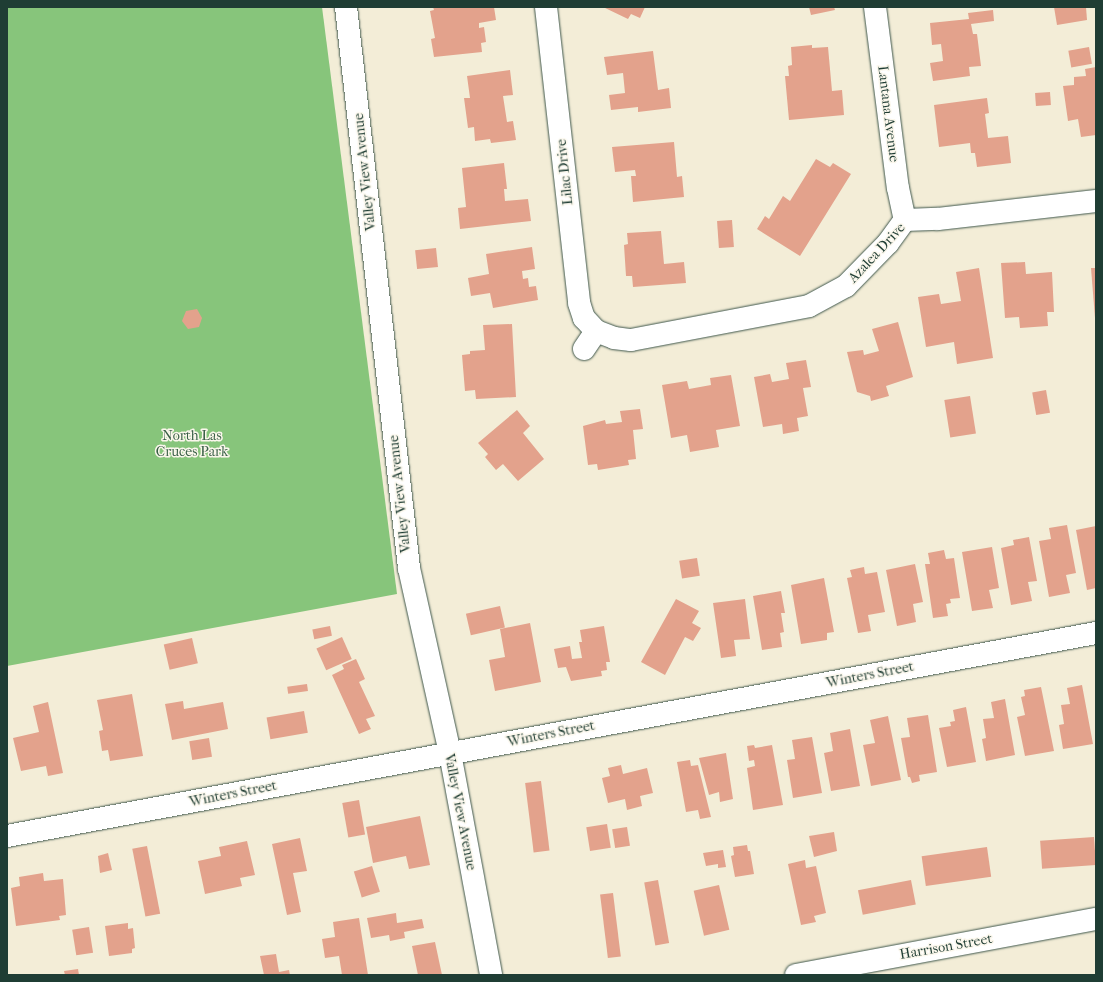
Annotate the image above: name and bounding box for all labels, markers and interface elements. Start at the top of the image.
street label: Lantana Avenue [874,65,902,163]
street label: Valley View Avenue [350,112,380,232]
street label: Lilac Drive [553,138,577,206]
street label: Azalea Drive [845,219,909,287]
park label: North Las Cruces Park [156,428,228,460]
street label: Valley View Avenue [385,434,415,554]
street label: Winters Street [825,658,915,692]
street label: Winters Street [506,717,596,751]
street label: Valley View Avenue [440,752,480,872]
street label: Winters Street [188,777,278,811]
street label: Harrison Street [898,931,994,963]

